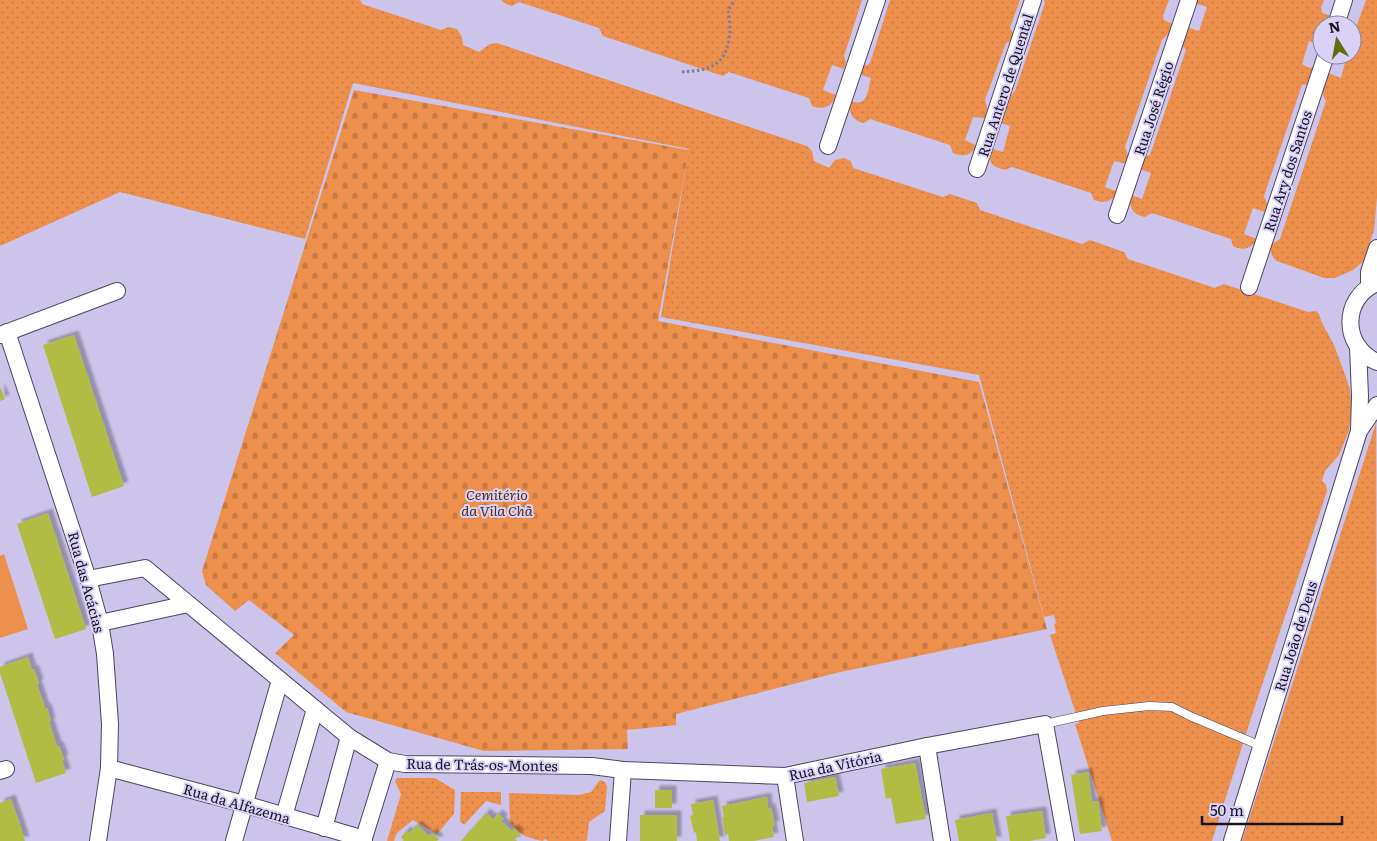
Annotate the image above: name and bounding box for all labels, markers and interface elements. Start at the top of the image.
street label: Rua Antero de Quental [972,11,1038,159]
north arrow [1312,15,1362,65]
text: N [1327,15,1342,37]
street label: Rua José Régio [1128,58,1178,158]
street label: Rua Ary dos Santos [1258,108,1316,234]
park label: Cemitério da Vila Chã [461,484,533,520]
street label: Rua das Acácias [64,529,110,635]
street label: Rua João de Deus [1269,578,1321,694]
street label: Rua da Vitória [787,745,884,785]
street label: Rua de Trás-os-Montes [406,753,558,775]
street label: Rua da Alfazema [181,778,293,828]
scale bar [1202,794,1342,826]
text: 50 m [1210,798,1244,821]

